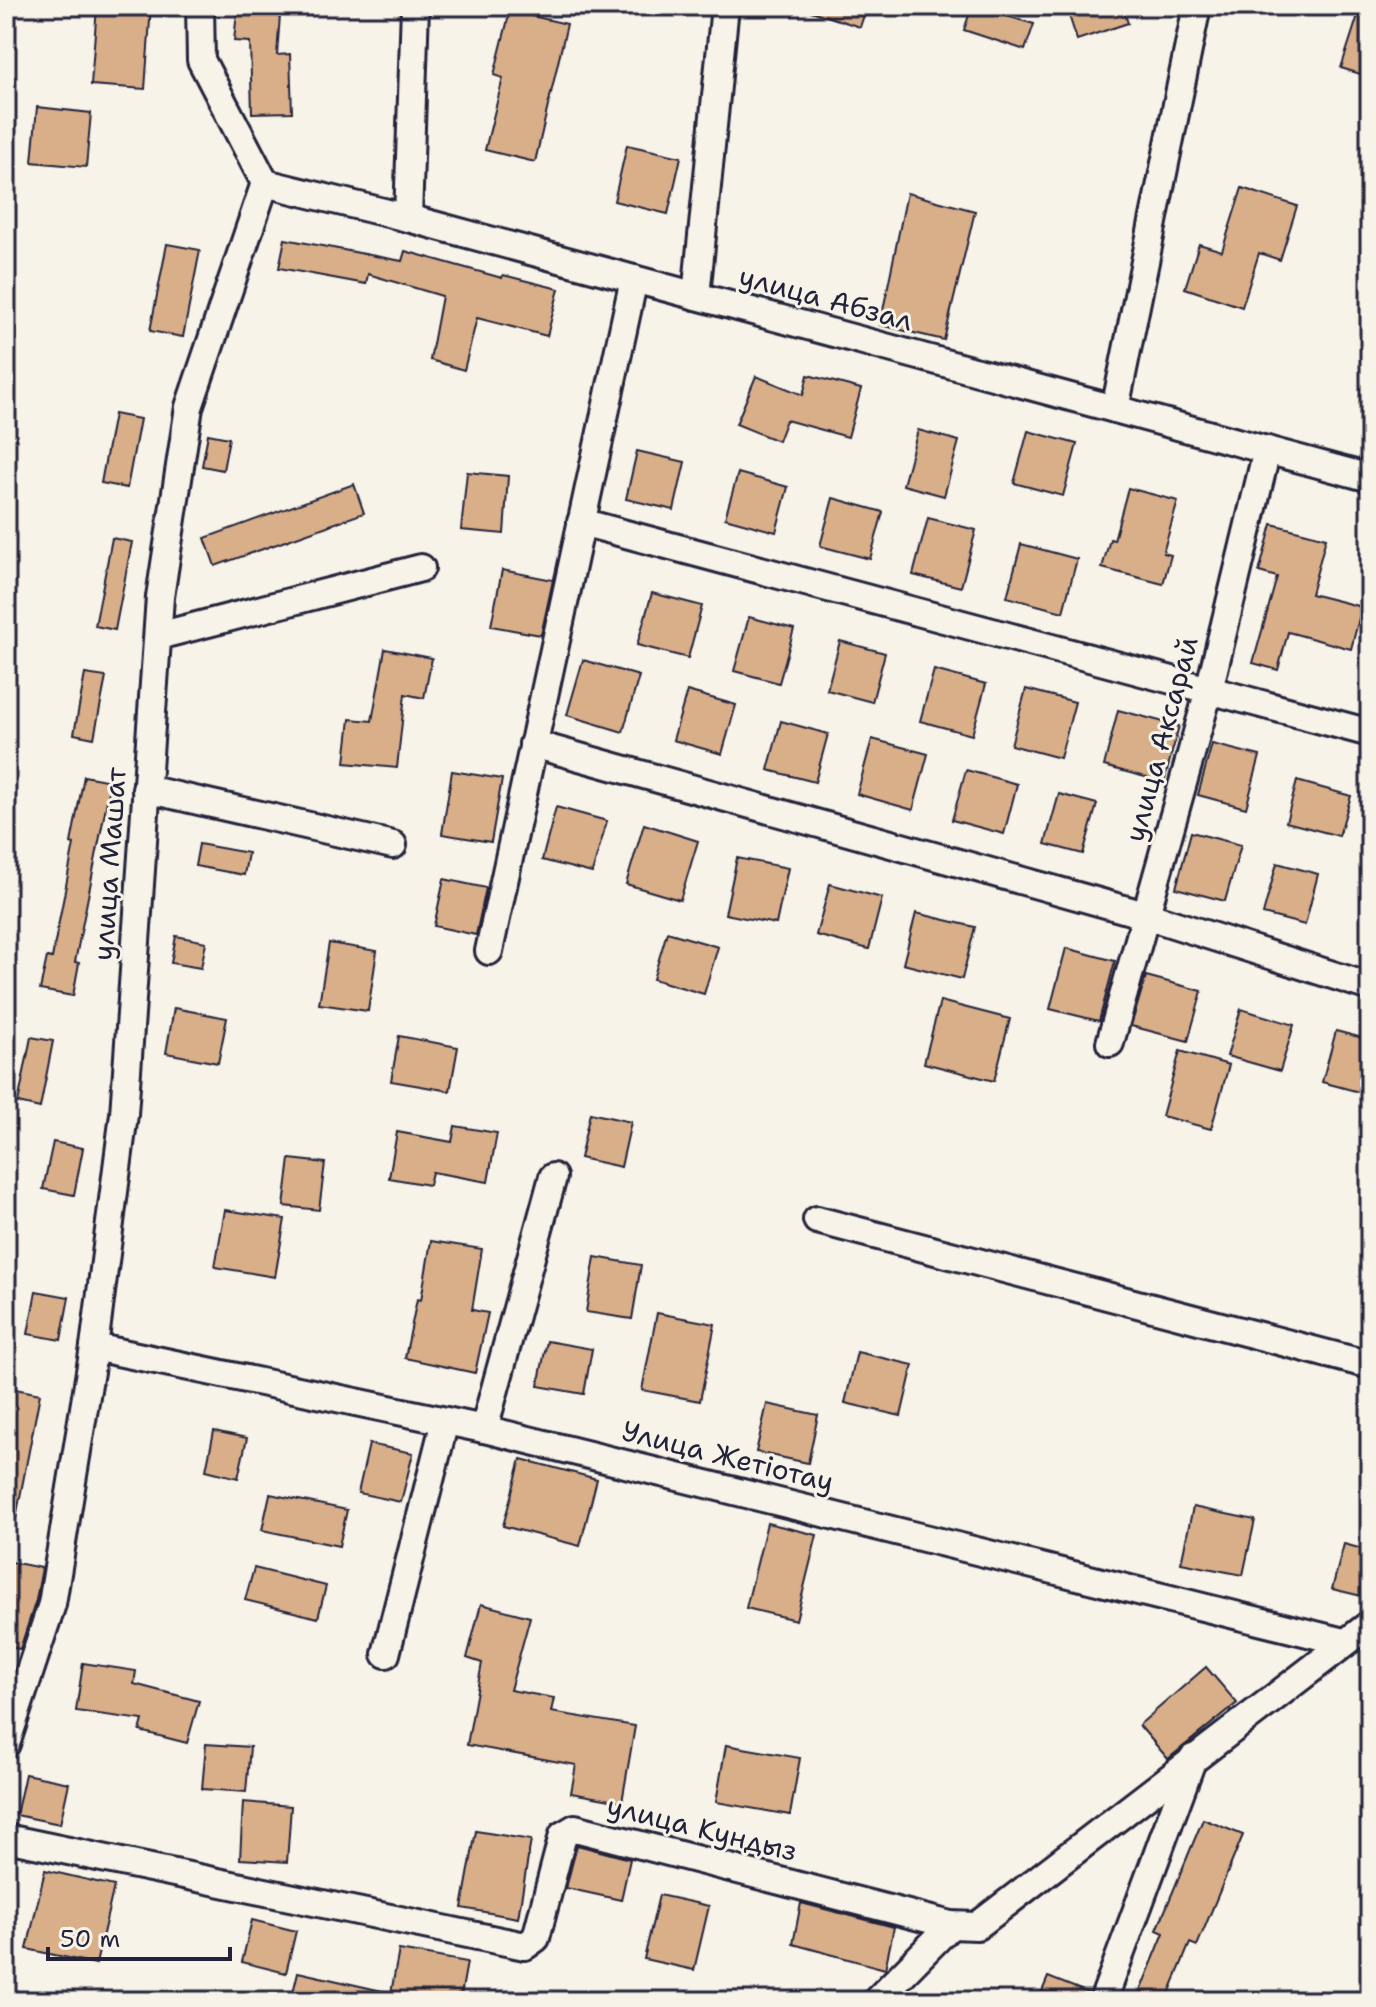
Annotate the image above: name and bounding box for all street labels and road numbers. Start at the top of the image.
street label: улица Абзал [735,257,917,340]
street label: улица Аксарай [1115,632,1207,846]
street label: улица Машат [83,765,135,962]
street label: Улица Жетіотау [618,1411,838,1501]
street label: улица Кундыз [603,1786,801,1870]

